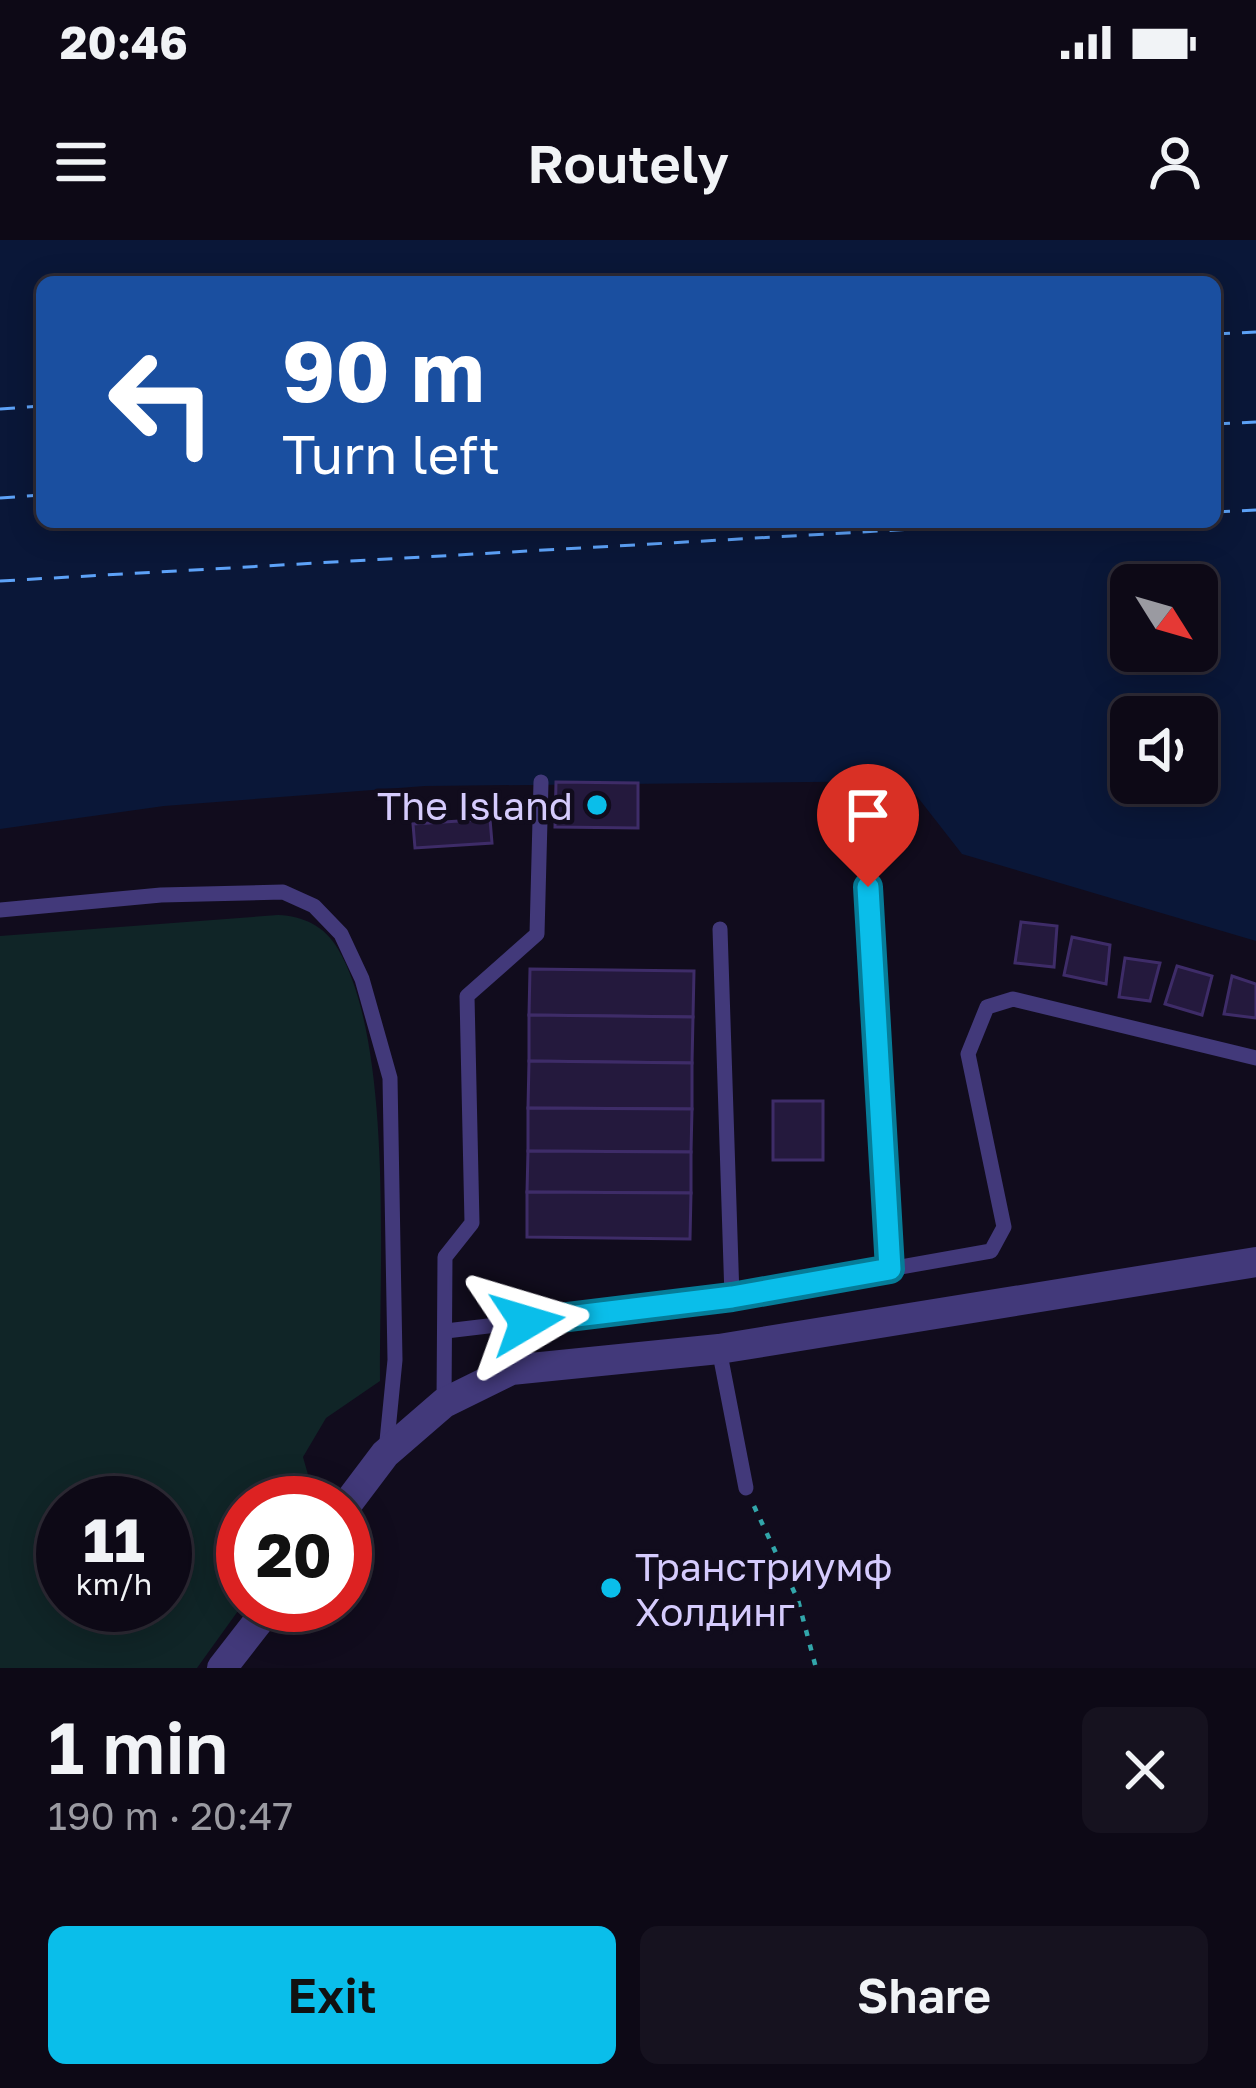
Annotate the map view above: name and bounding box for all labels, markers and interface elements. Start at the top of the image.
text: 20:46 [60,15,188,69]
icon: menu [48,129,114,195]
icon: person [1142,129,1208,195]
text: Routely [527,130,729,195]
text: 90 m [282,320,484,420]
icon: left [84,324,240,480]
text: Turn left [282,421,500,486]
north arrow [1110,564,1218,672]
map controls [1110,564,1218,804]
button: sound [1110,696,1218,804]
pin [817,764,919,887]
place label: The Island [377,782,573,829]
icon: arrive [835,782,901,848]
marker: The Island [584,792,610,818]
position arrow [464,1259,590,1385]
speed limit sign: 20 [216,1476,372,1632]
text: 11 [83,1503,145,1575]
place label: Транстриумф Холдинг [635,1543,892,1635]
text: km/h [76,1566,152,1602]
marker: Транстриумф Холдинг [598,1575,624,1601]
text: 1 min [48,1703,228,1790]
button: close [1082,1707,1208,1833]
text: 190 m · 20:47 [48,1792,293,1839]
button: Exit [48,1926,616,2064]
button: Share [640,1926,1208,2064]

